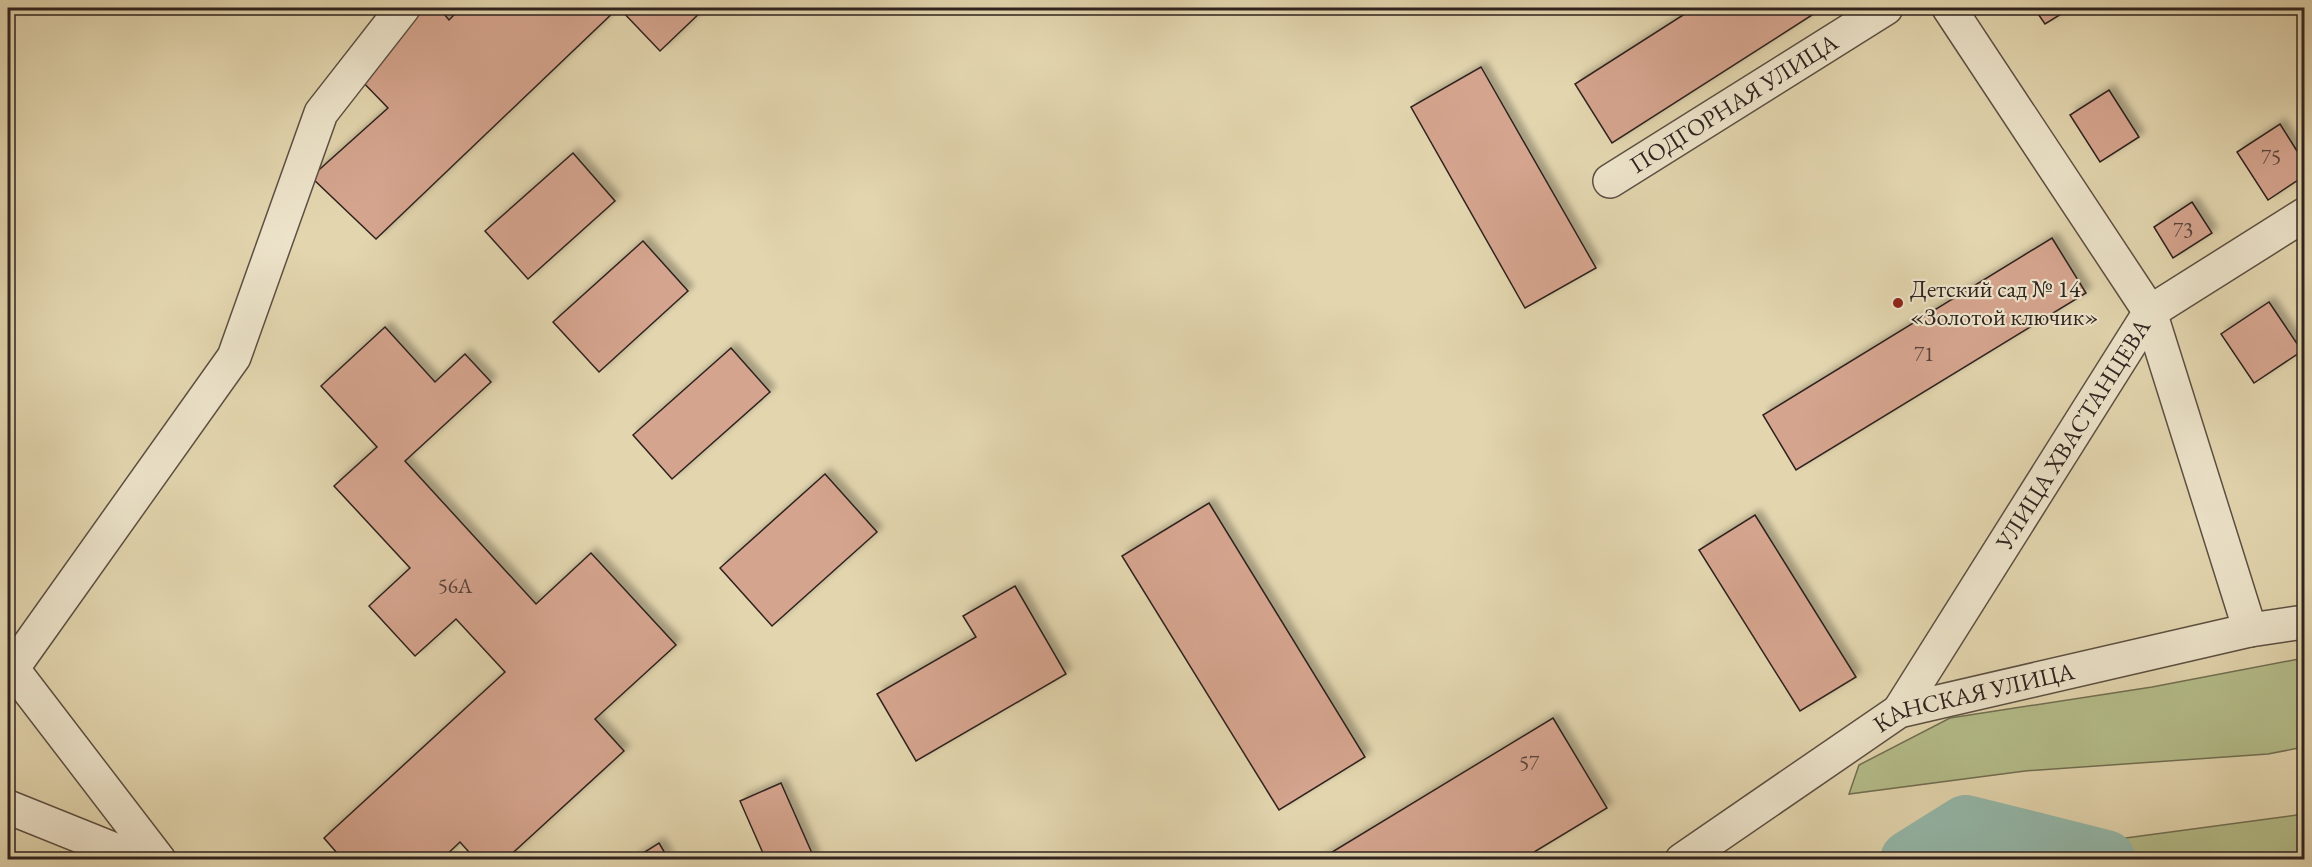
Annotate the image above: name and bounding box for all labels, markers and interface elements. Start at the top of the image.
street label: ПОДГОРНАЯ УЛИЦА [1623,26,1844,180]
house number: 75 [2261,143,2281,170]
house number: 73 [2173,216,2193,243]
place label: Детский сад № 14 «Золотой ключик» [1910,273,2098,332]
marker: Детский сад № 14 «Золотой ключик» [1891,296,1905,310]
street label: УЛИЦА ХВАСТАНЦЕВА [1988,312,2157,556]
house number: 71 [1914,340,1934,367]
house number: 56А [438,572,473,599]
street label: КАНСКАЯ УЛИЦА [1867,655,2078,739]
house number: 57 [1519,749,1540,776]

